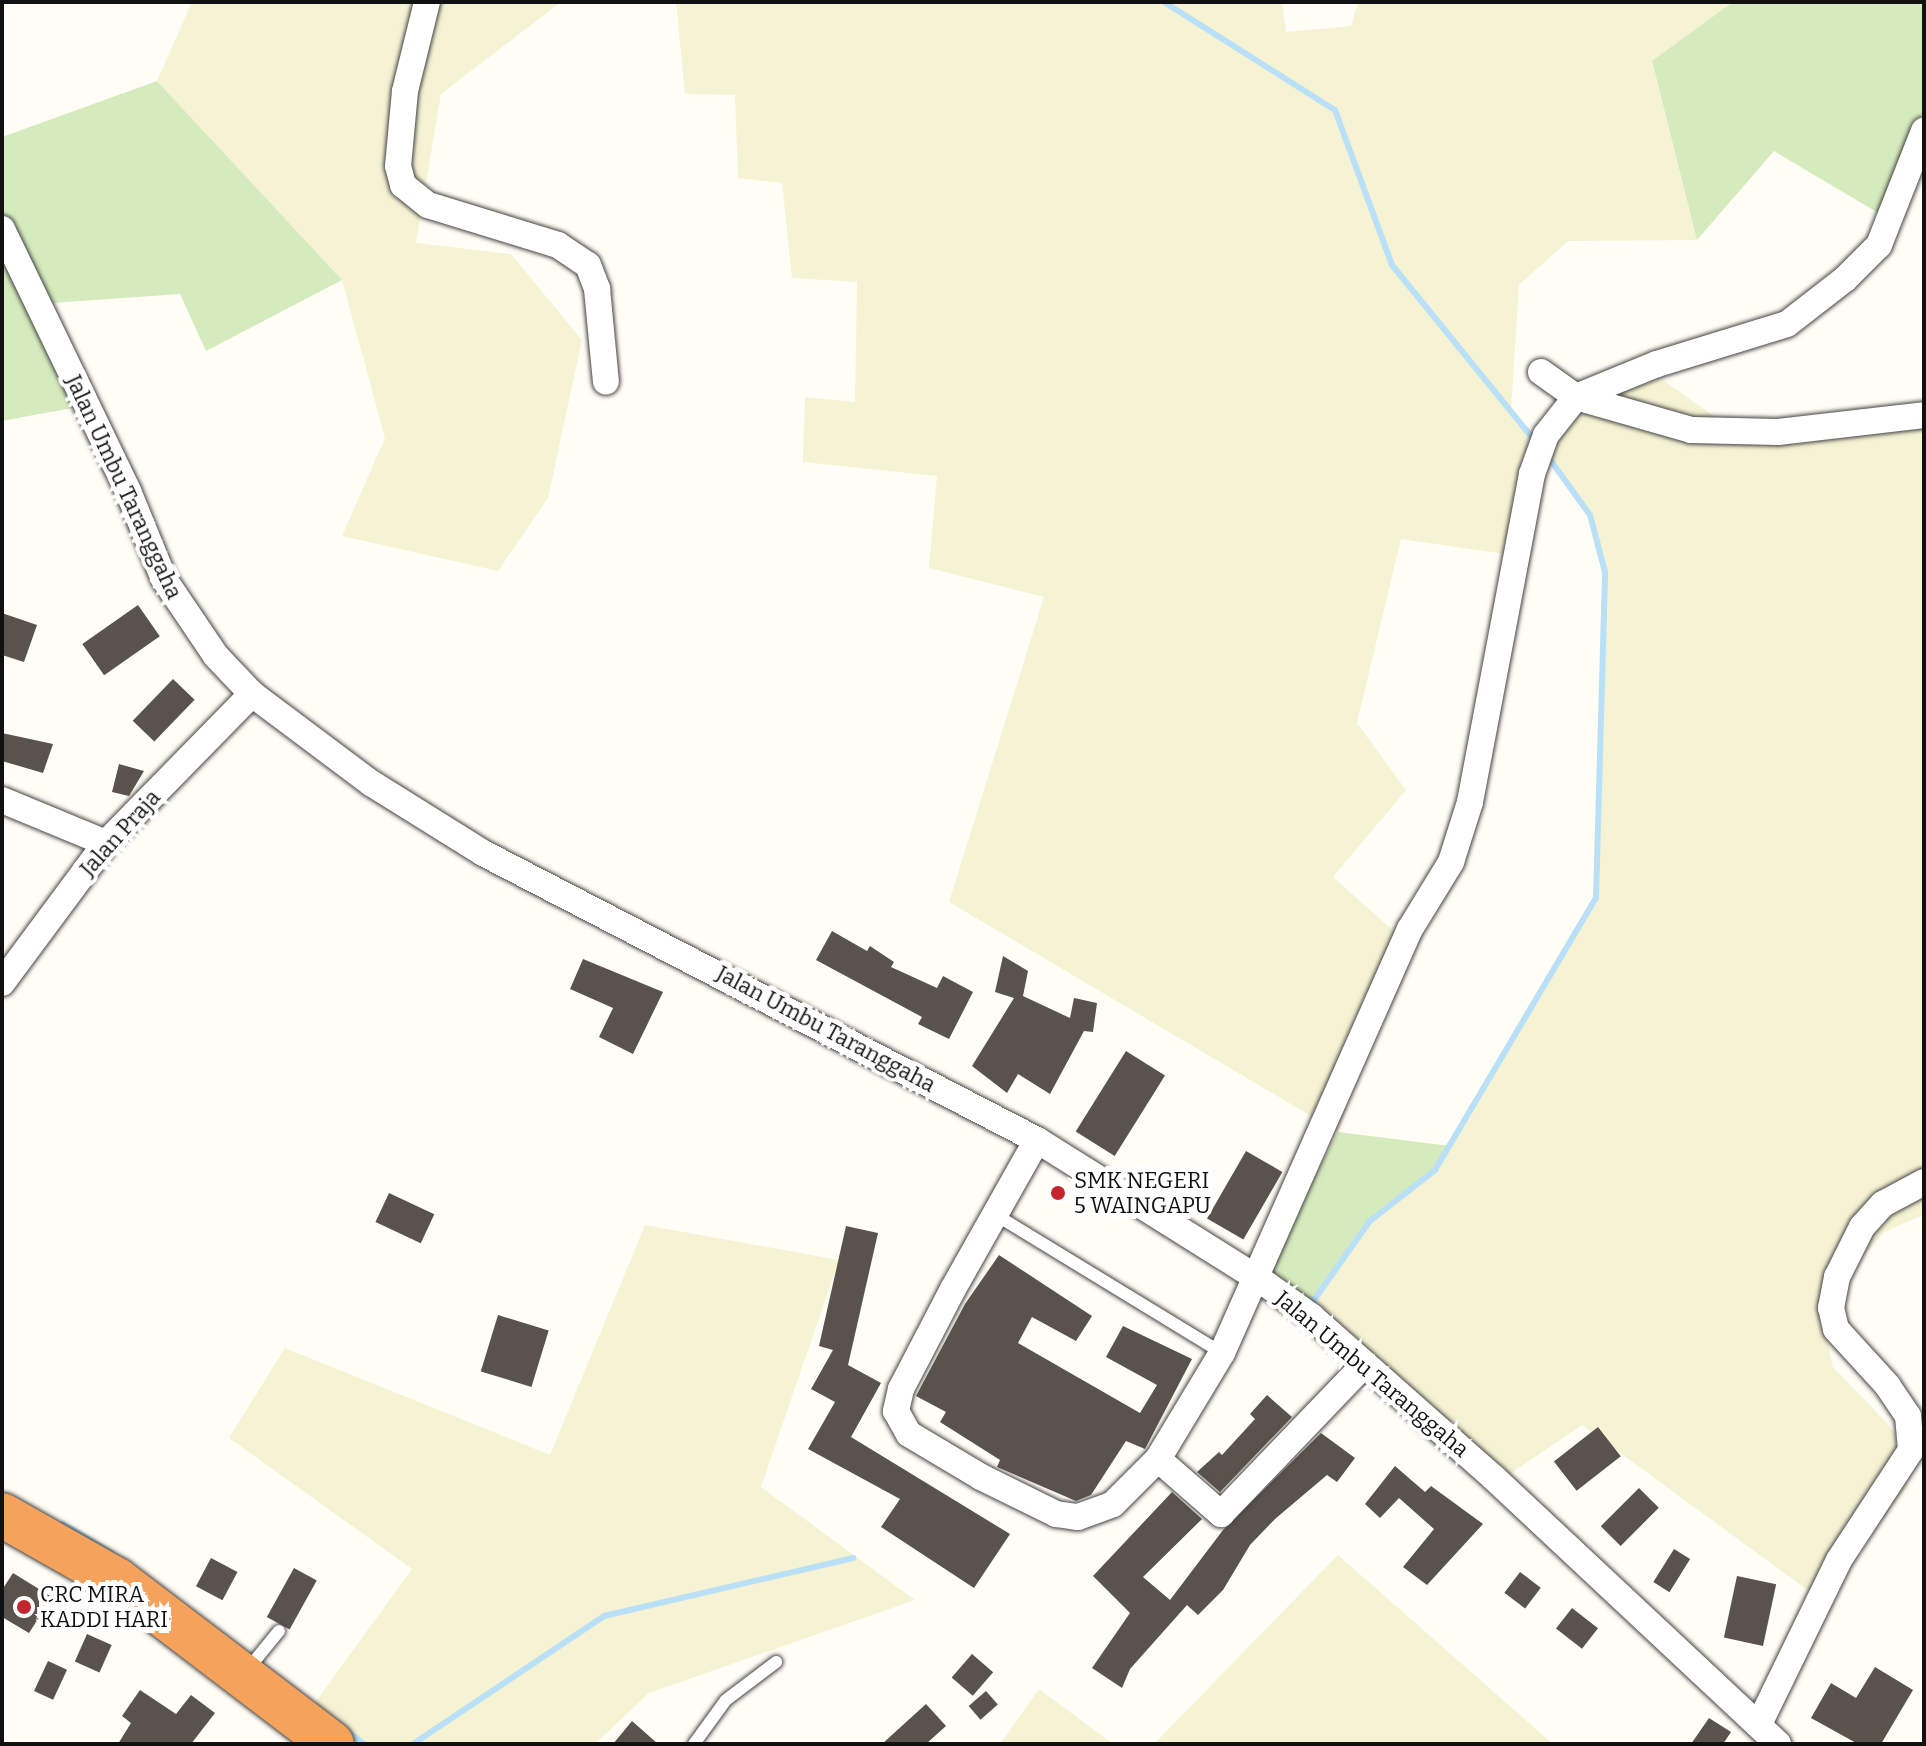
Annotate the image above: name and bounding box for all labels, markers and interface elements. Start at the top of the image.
street label: Jalan Umbu Taranggaha [60,371,188,603]
street label: Jalan Praja [74,784,166,882]
street label: Jalan Umbu Taranggaha [712,960,940,1098]
place label: SMK NEGERI 5 WAINGAPU [1074,1167,1211,1218]
marker: SMK NEGERI 5 WAINGAPU [1049,1184,1067,1202]
street label: Jalan Umbu Taranggaha [1270,1285,1474,1463]
place label: CRC MIRA KADDI HARI [40,1581,168,1632]
marker: CRC MIRA KADDI HARI [15,1598,33,1616]

